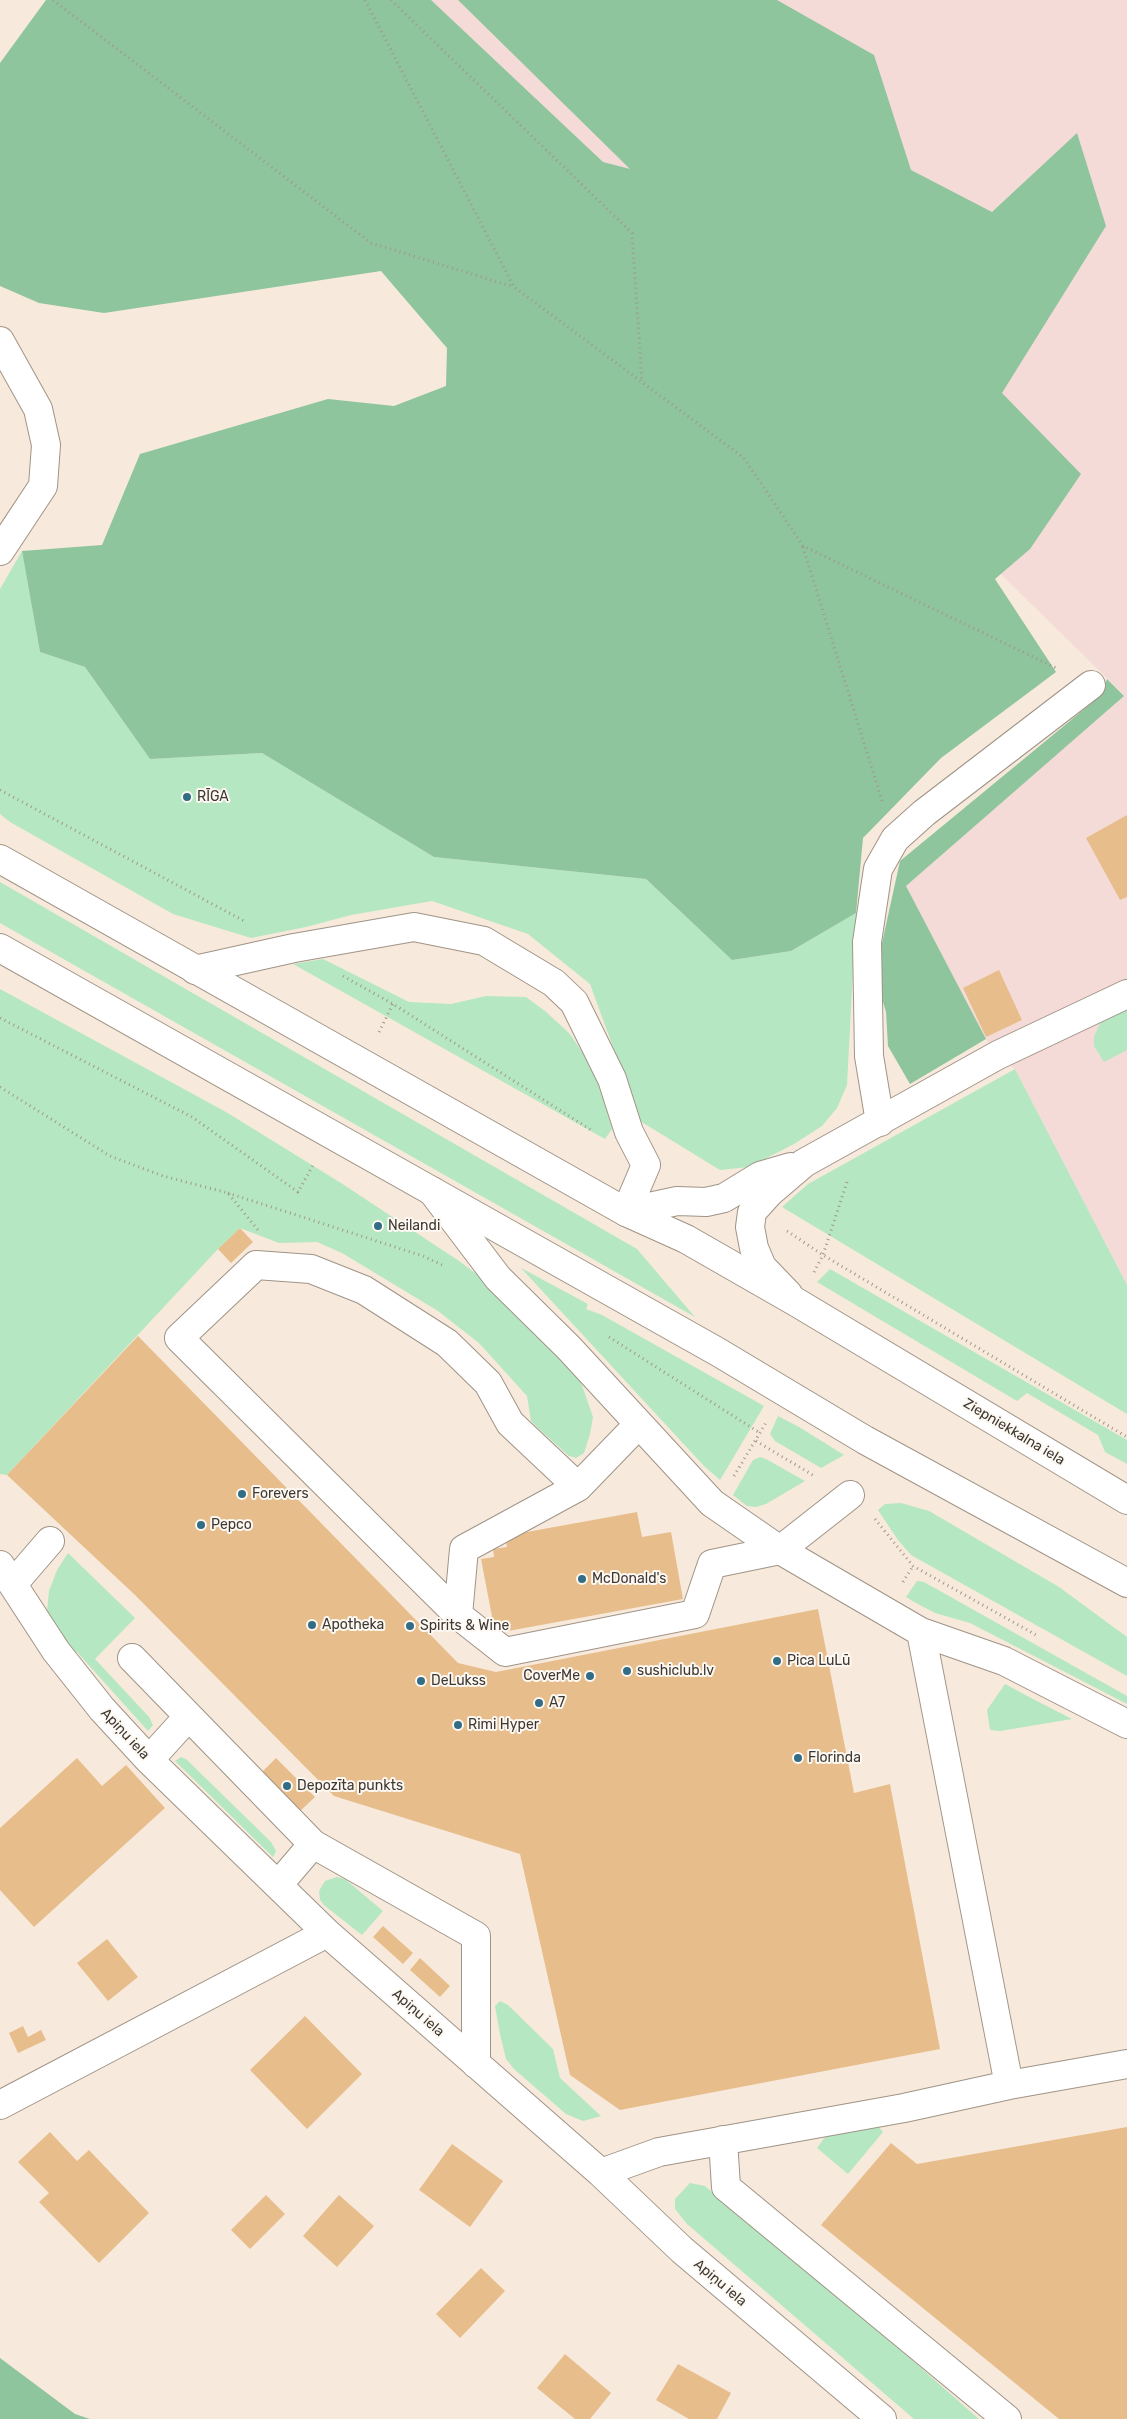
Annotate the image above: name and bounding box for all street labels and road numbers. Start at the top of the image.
street label: Ziepniekkalna iela [960,1395,1068,1469]
street label: Apiņu iela [97,1705,153,1763]
street label: Apiņu iela [388,1986,448,2040]
street label: Apiņu iela [690,2256,750,2310]

